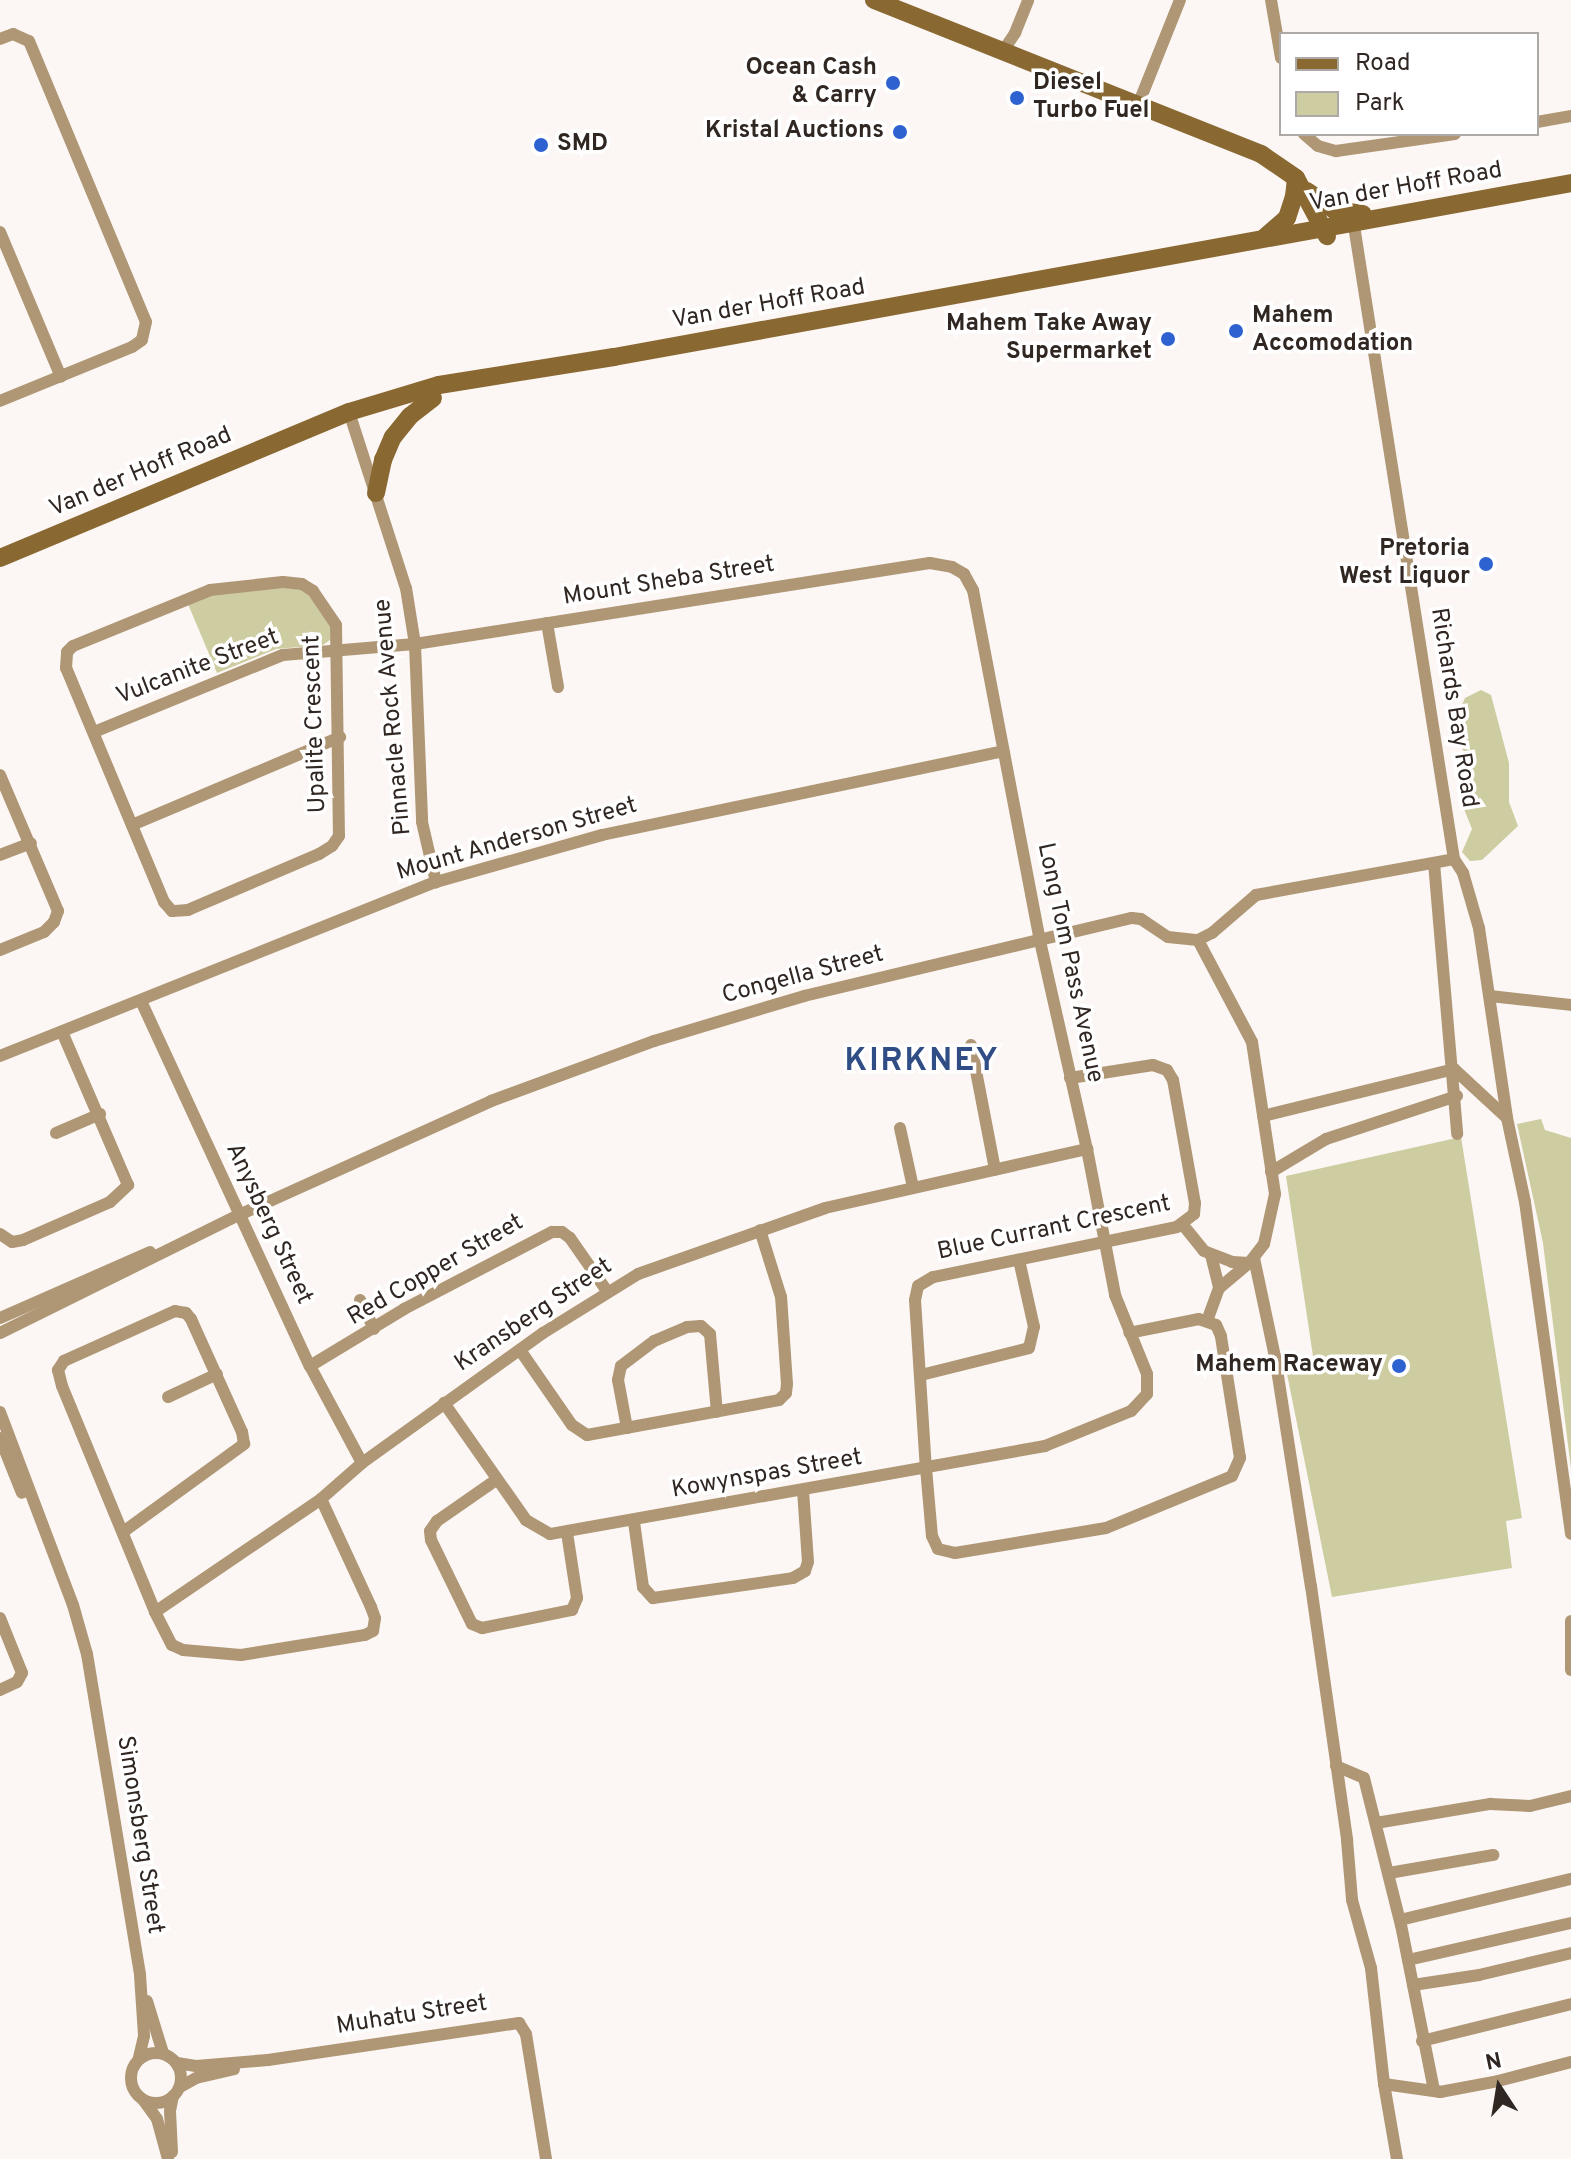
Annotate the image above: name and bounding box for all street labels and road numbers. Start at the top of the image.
street label: Van der Hoff Road [1307,157,1505,219]
street label: Van der Hoff Road [670,274,868,336]
street label: Van der Hoff Road [45,422,237,524]
street label: Mount Sheba Street [561,551,777,613]
street label: Pinnacle Rock Avenue [369,597,419,837]
street label: Richards Bay Road [1423,606,1483,810]
street label: Vulcanite Street [113,624,283,712]
street label: Upalite Crescent [298,634,334,814]
street label: Mount Anderson Street [393,792,641,888]
street label: Long Tom Pass Avenue [1029,839,1109,1087]
street label: Congella Street [719,941,887,1011]
street label: Anysberg Street [218,1139,318,1309]
street label: Blue Currant Crescent [935,1190,1173,1268]
street label: Red Copper Street [343,1209,529,1333]
street label: Kransberg Street [450,1253,618,1379]
street label: Kowynspas Street [670,1444,864,1506]
street label: Simonsberg Street [109,1734,169,1936]
street label: Muhatu Street [334,1990,490,2042]

